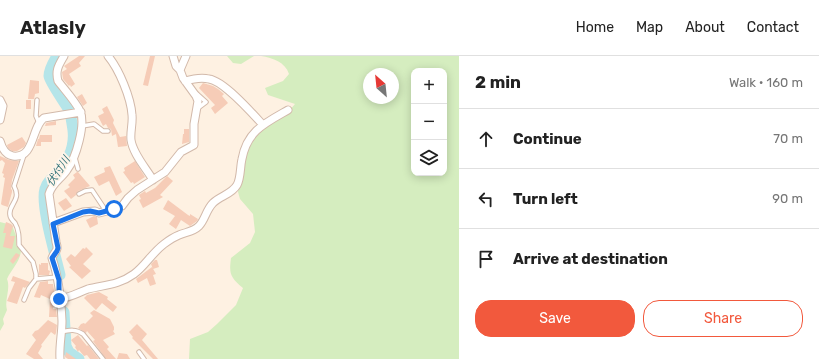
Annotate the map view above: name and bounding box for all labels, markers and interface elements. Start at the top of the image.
text: Atlasly [20,16,86,39]
text: Home [576,19,614,36]
text: Map [636,19,663,36]
text: About [685,19,725,36]
text: Contact [747,19,799,36]
north arrow [363,68,399,104]
map controls [411,68,447,176]
button: + [411,68,447,104]
text: 2 min [475,72,521,92]
text: Walk · 160 m [729,75,803,90]
button: − [411,104,447,140]
icon: ahead [475,128,497,150]
text: Continue [513,130,582,148]
text: 70 m [773,131,803,146]
button: layers [411,140,447,176]
water label: 伏付川 [44,153,73,189]
icon: left [475,188,497,210]
text: Turn left [513,190,578,208]
text: 90 m [772,191,803,206]
route start [105,200,123,218]
icon: arrive [475,248,497,270]
text: Arrive at destination [513,250,668,268]
route end [50,290,68,308]
button: Save [475,300,635,337]
button: Share [643,300,803,337]

